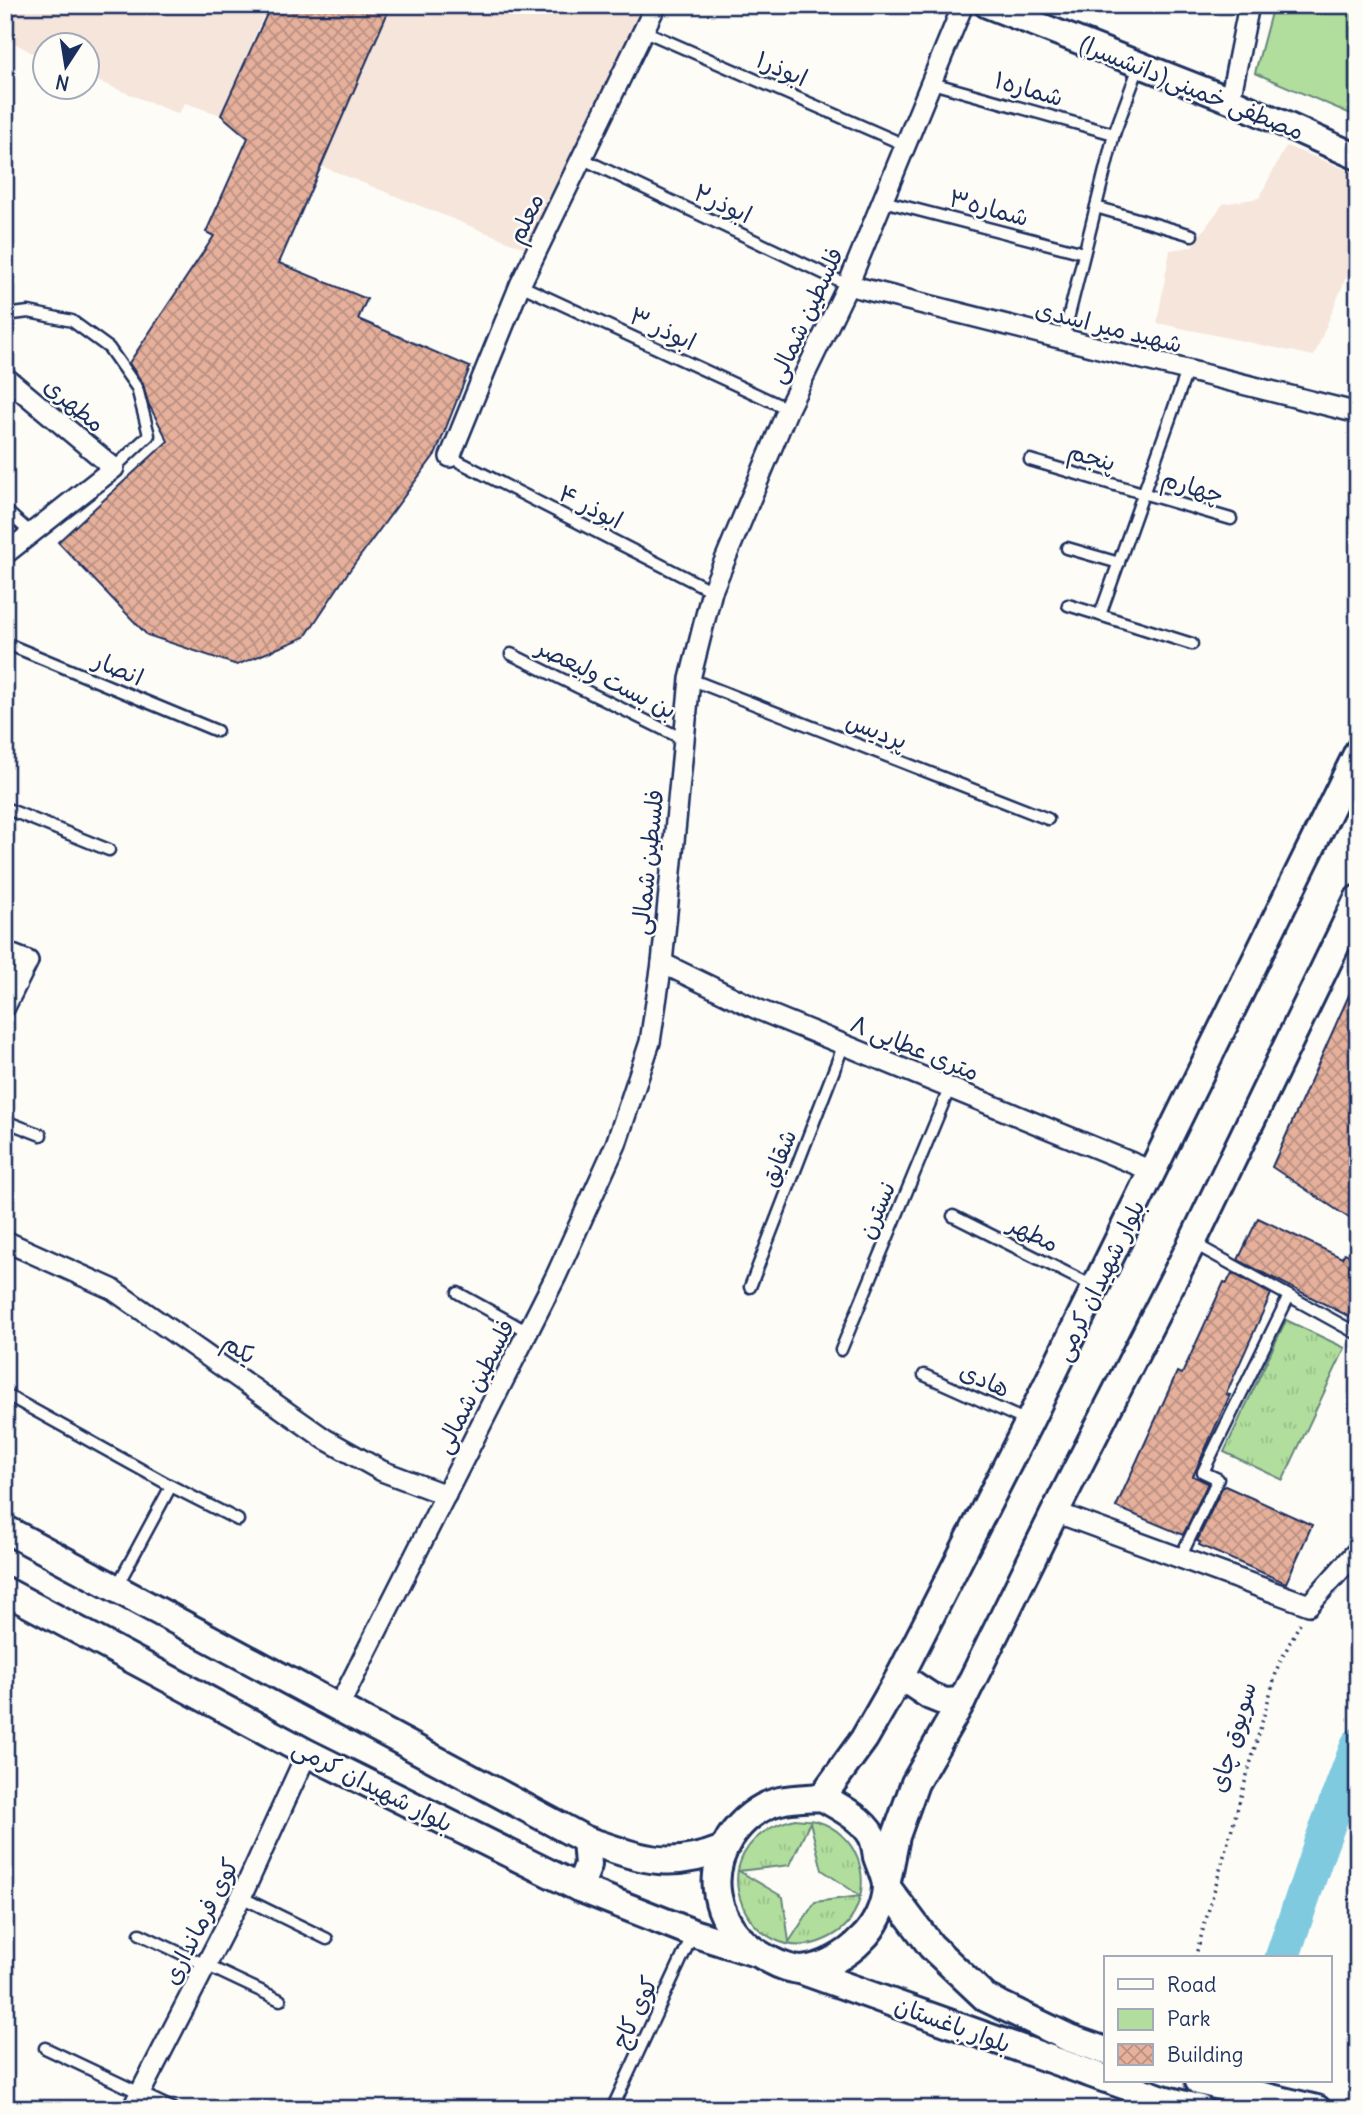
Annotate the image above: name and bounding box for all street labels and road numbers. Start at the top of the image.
street label: (دانشسرا)مصطفی خمینی [1075,28,1309,147]
street label: ابوذر۱ [751,43,812,93]
street label: شماره۱ [991,64,1067,112]
street label: ابوذر۲ [689,177,757,230]
street label: شماره۳ [946,182,1032,232]
street label: معلم [500,188,554,250]
street label: فلسطین شمالی [761,242,850,388]
street label: شهید میر اسدی [1032,293,1186,359]
street label: ابوذر ۳ [625,300,701,357]
street label: مطهری [38,370,112,438]
street label: پنجم [1064,435,1119,481]
street label: چهارم [1157,462,1228,513]
street label: ابوذر ۴ [553,477,628,536]
street label: بن بست ولیعصر [531,630,682,725]
street label: انصار [88,643,149,692]
street label: پردیس [842,705,912,756]
street label: فلسطین شمالی [624,788,671,936]
street label: ۸ متری عطایی [846,1008,984,1087]
street label: شقایق [753,1125,803,1191]
street label: نسترن [851,1177,901,1243]
street label: بلوار شهیدان کرمی [1047,1194,1152,1366]
street label: مطهر [1002,1207,1064,1258]
street label: فلسطین شمالی [427,1314,521,1458]
street label: یکم [215,1326,263,1373]
street label: هادی [955,1355,1015,1403]
street label: سویوق چای [1202,1678,1263,1796]
street label: بلوار شهیدان کرمی [287,1732,458,1839]
street label: کوی فرمانداری [155,1853,246,1990]
street label: کوی کاج [604,1971,666,2054]
street label: بلوار باغستان [891,1989,1015,2060]

